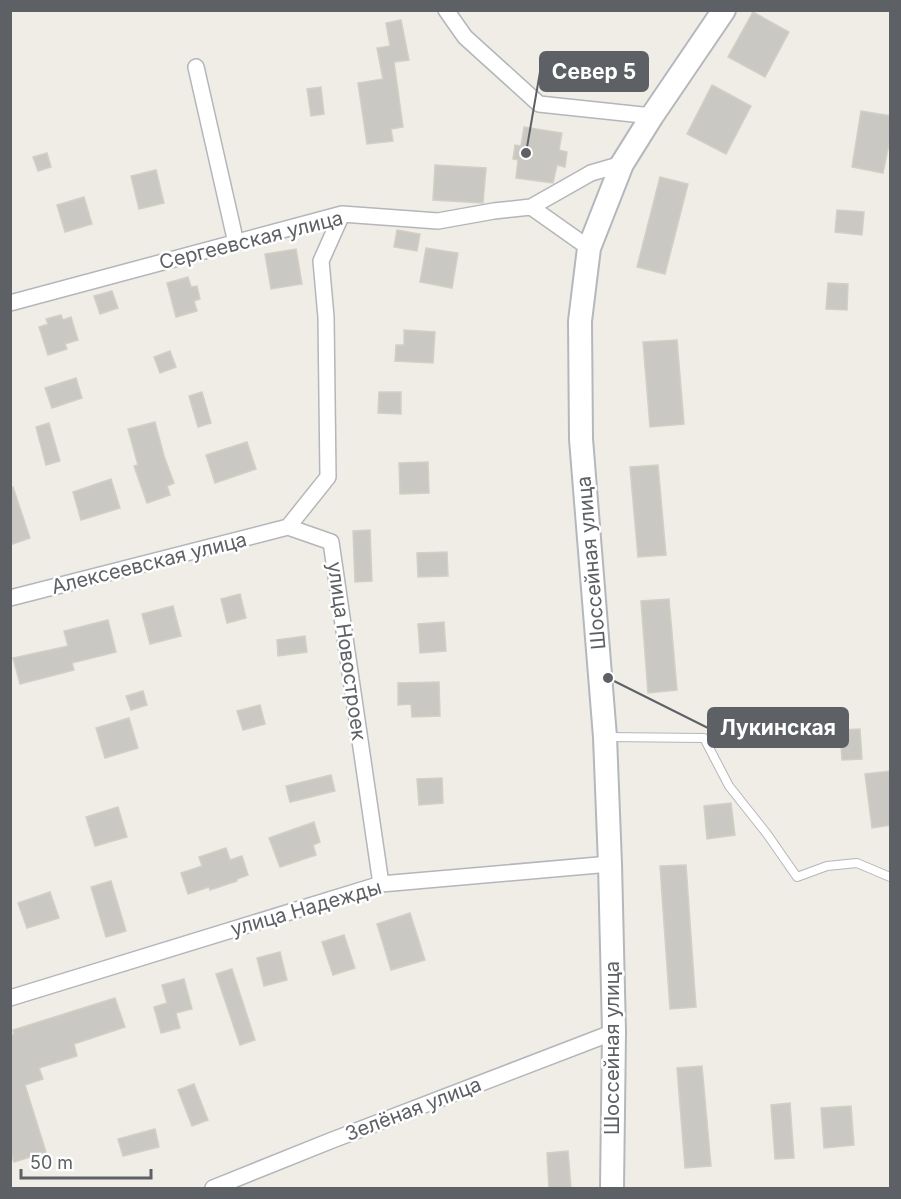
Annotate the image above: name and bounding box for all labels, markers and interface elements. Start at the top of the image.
callout: Север 5 [540,52,648,91]
text: Север 5 [552,59,636,84]
street label: Сергеевская улица [157,206,345,274]
street label: Шоссейная улица [571,475,611,651]
street label: Алексеевская улица [49,527,249,599]
street label: улица Новостроек [323,560,371,742]
callout: Лукинская [708,708,848,747]
text: Лукинская [720,715,836,740]
street label: улица Надежды [228,875,384,941]
street label: Шоссейная улица [600,961,624,1135]
street label: Зелёная улица [342,1072,484,1146]
scale bar [21,1142,152,1180]
text: 50 m [30,1152,73,1173]

